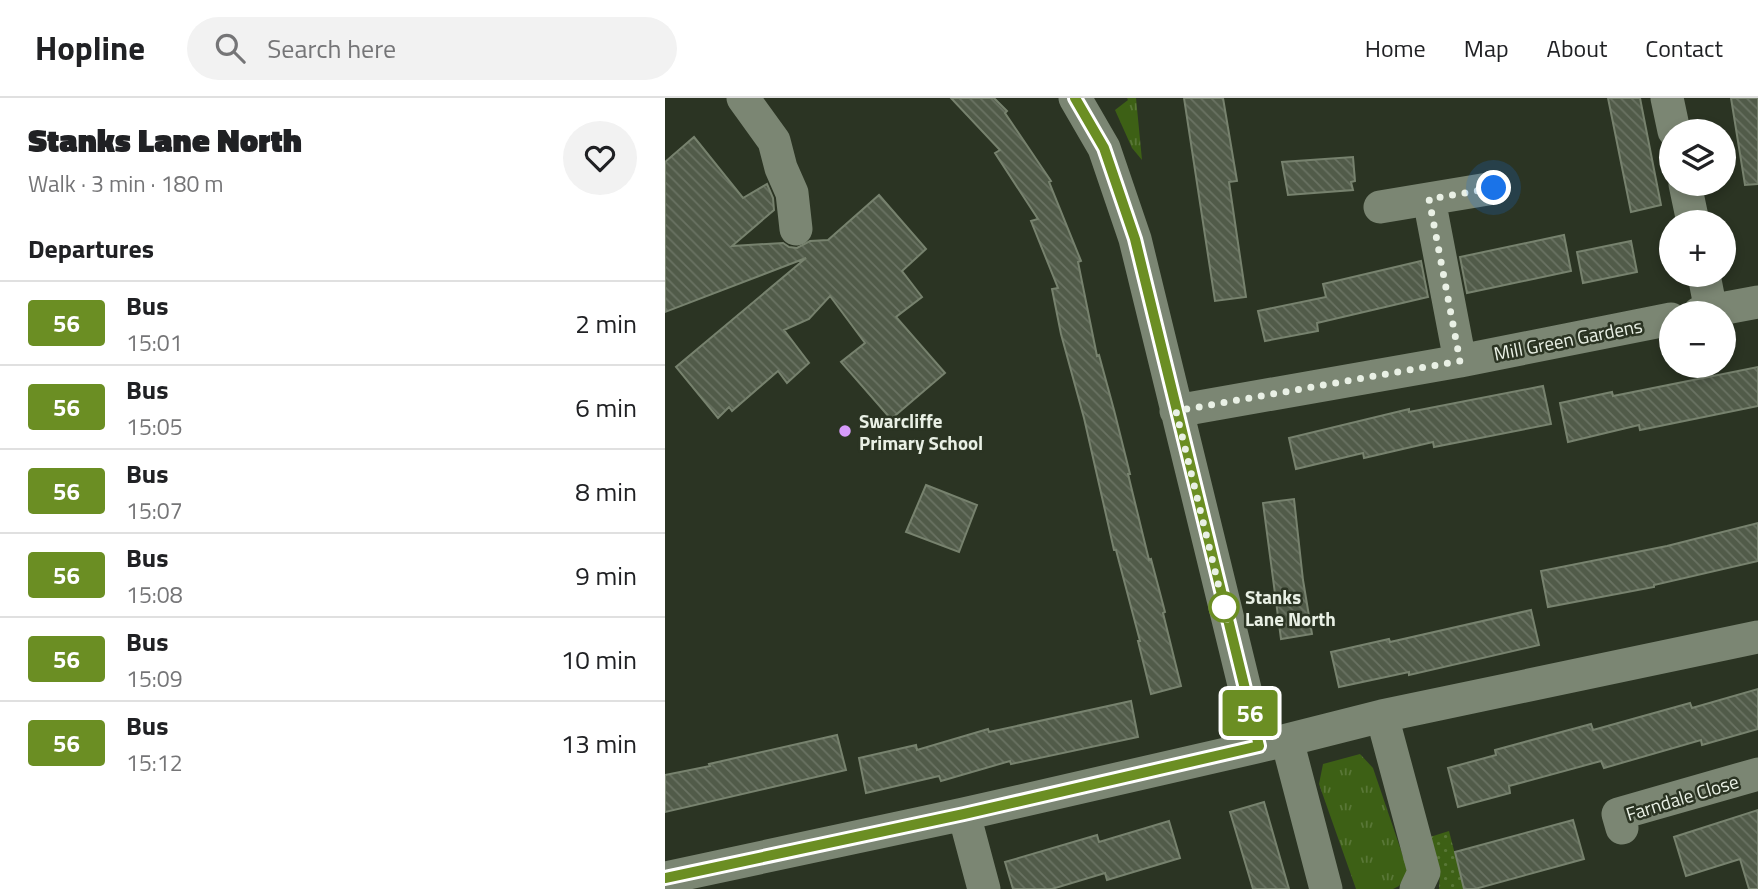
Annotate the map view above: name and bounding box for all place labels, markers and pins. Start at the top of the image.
place label: Swarcliffe Primary School [859,406,983,457]
marker: Swarcliffe Primary School [837,423,853,439]
place label: Stanks Lane North [1245,582,1336,633]
marker: Stanks Lane North [1209,592,1239,622]

